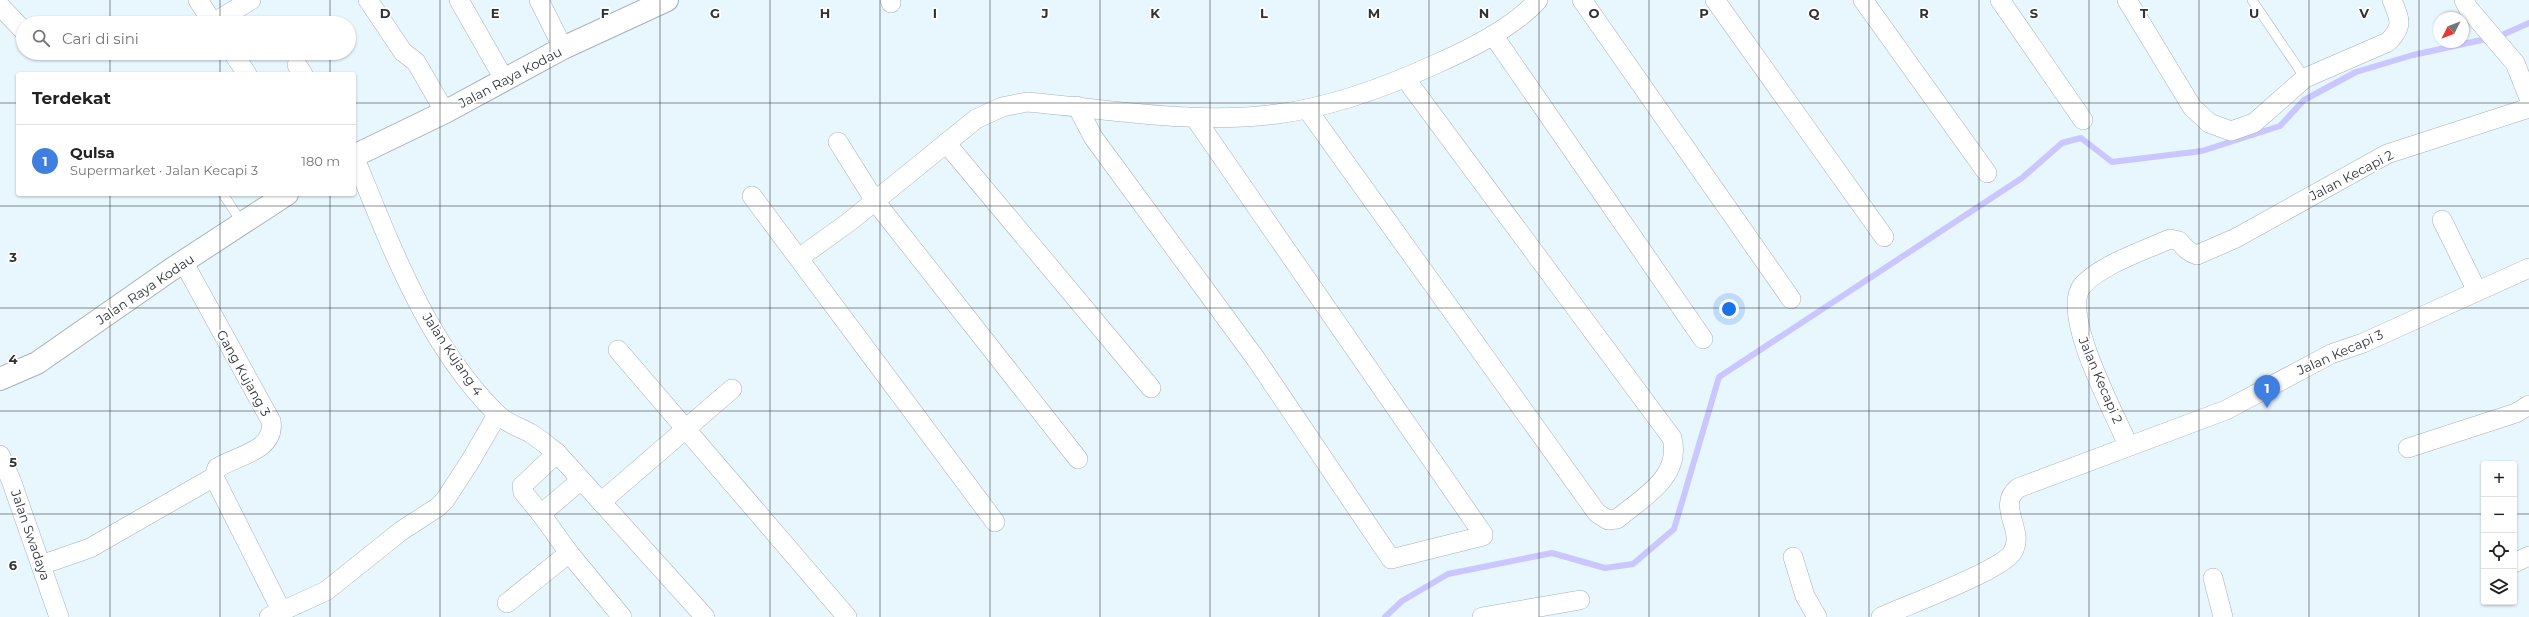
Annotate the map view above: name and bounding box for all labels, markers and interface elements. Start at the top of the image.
text: D [380,5,391,21]
text: E [491,5,500,21]
text: F [601,5,609,21]
text: G [710,5,720,21]
text: H [820,5,830,21]
text: I [933,5,937,21]
text: J [1040,5,1049,21]
text: K [1150,5,1160,21]
text: L [1260,5,1268,21]
text: M [1368,5,1380,21]
text: N [1479,5,1489,21]
text: O [1589,5,1600,21]
text: P [1699,5,1709,21]
text: Q [1809,5,1820,21]
text: R [1919,5,1929,21]
text: S [2030,5,2038,21]
text: T [2140,5,2148,21]
text: U [2249,5,2259,21]
text: V [2358,5,2369,21]
north arrow [2433,12,2469,48]
search box [16,16,356,60]
icon: search [30,27,52,49]
text: Cari di sini [62,29,139,48]
street label: Jalan Raya Kodau [455,43,564,111]
text: Terdekat [32,88,111,108]
text: Qulsa [70,143,115,162]
street label: Jalan Kecapi 2 [2306,146,2396,204]
text: 1 [42,153,48,169]
text: 180 m [301,153,340,169]
text: Supermarket · Jalan Kecapi 3 [70,162,258,178]
text: 3 [8,249,17,265]
street label: Jalan Raya Kodau [92,250,197,328]
your location [1719,299,1739,319]
street label: Jalan Kujang 4 [419,309,487,399]
street label: Jalan Kecapi 3 [2294,326,2385,379]
street label: Gang Kujang 3 [214,327,274,419]
street label: Jalan Kecapi 2 [2075,333,2126,426]
text: 4 [9,351,18,367]
pin: 1 [2254,375,2280,408]
text: 5 [9,454,17,470]
map controls [2481,461,2517,605]
button: + [2481,461,2517,497]
street label: Jalan Swadaya [8,487,54,582]
button: − [2481,497,2517,533]
button: locate [2481,533,2517,569]
text: 6 [9,557,18,573]
button: layers [2481,569,2517,605]

